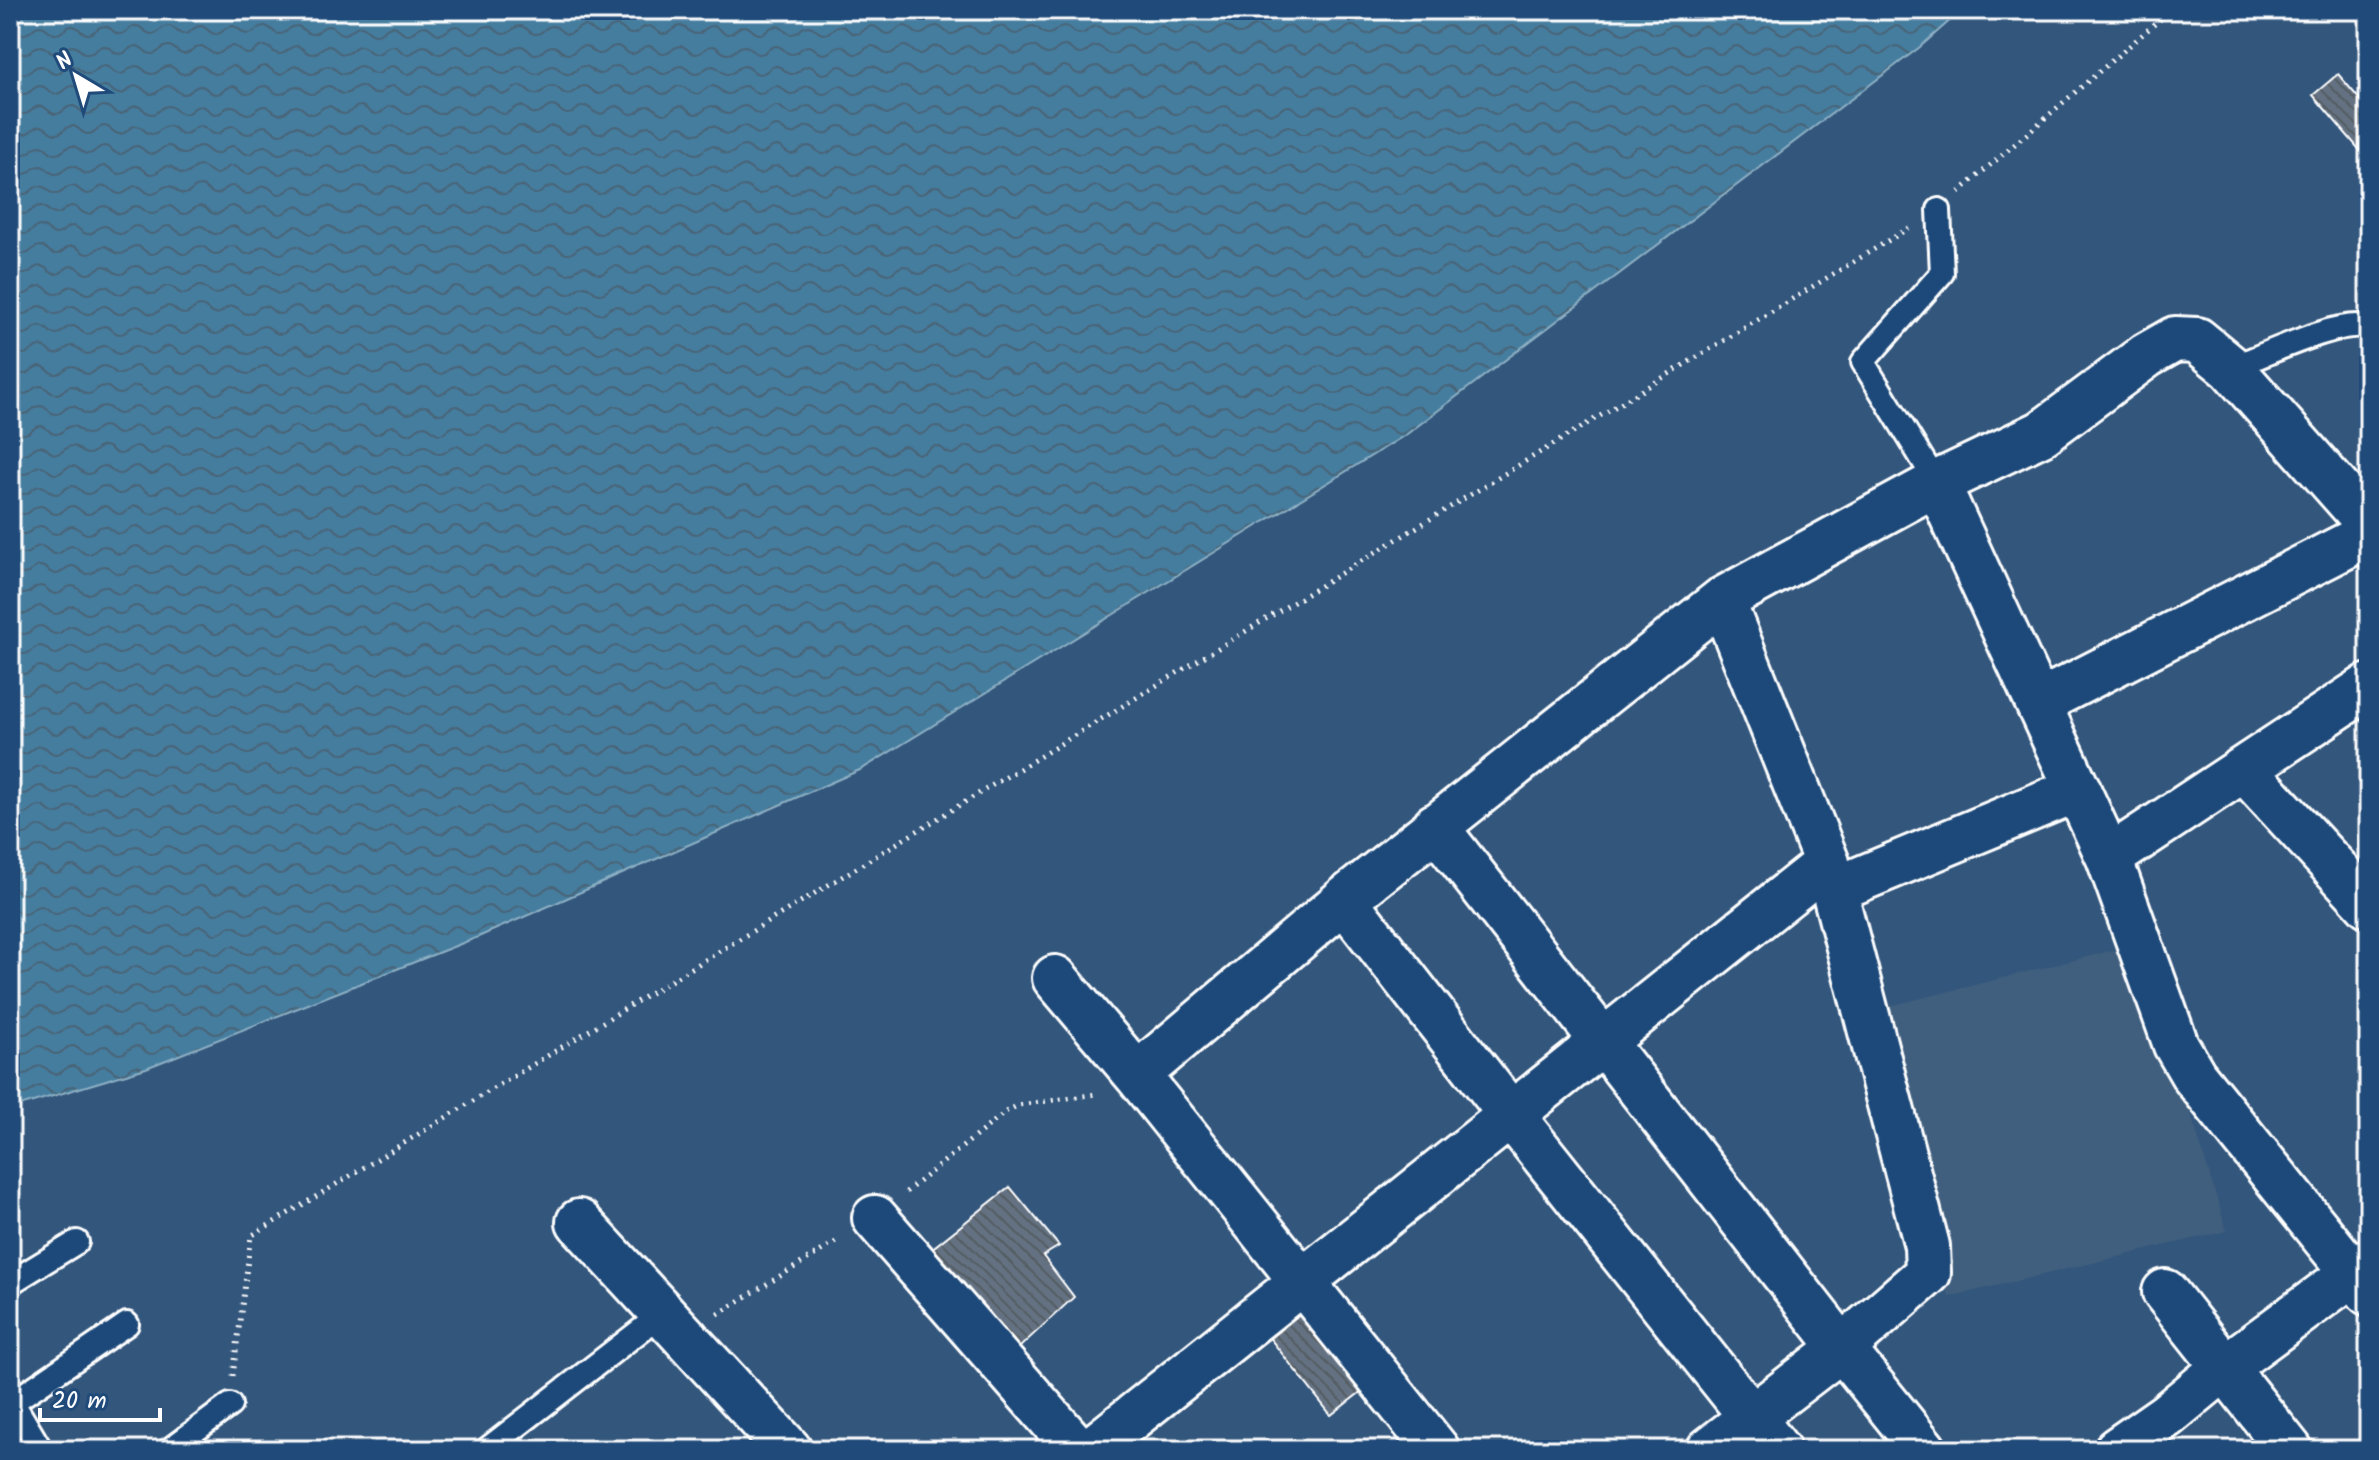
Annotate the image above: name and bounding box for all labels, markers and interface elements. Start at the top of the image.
north arrow [36,36,116,116]
text: N [49,44,82,80]
scale bar [40,1372,160,1422]
text: 20 m [52,1382,107,1421]

